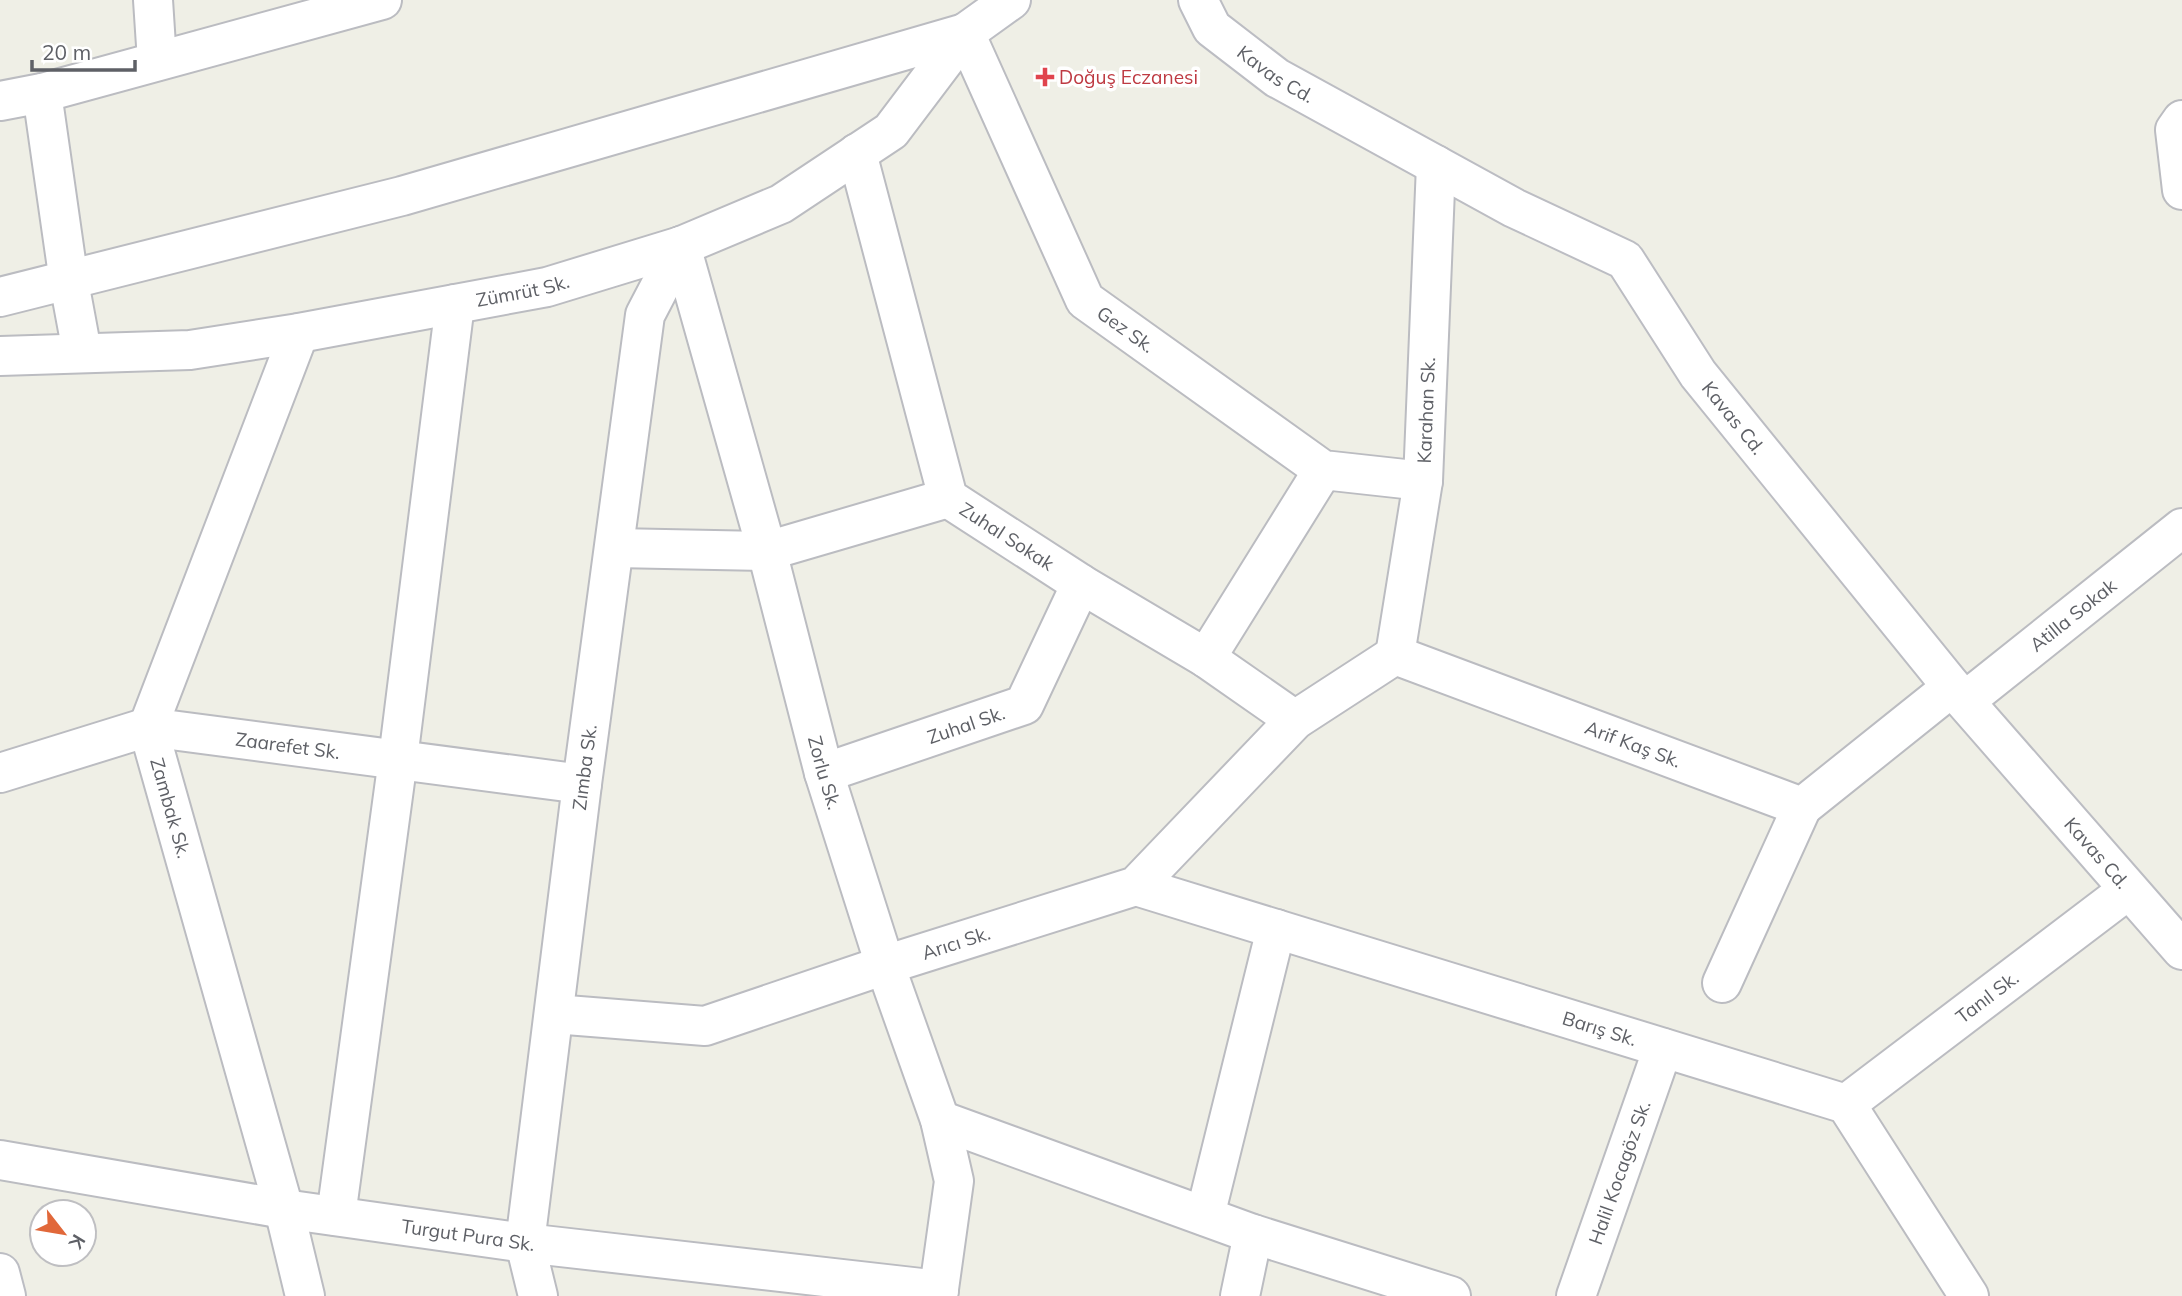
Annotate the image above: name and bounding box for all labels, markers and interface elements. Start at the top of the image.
scale bar [32,28,135,72]
text: 20 m [42,39,91,65]
street label: Kavas Cd. [1233,40,1318,108]
place label: Doğuş Eczanesi [1059,65,1198,89]
marker: Doğuş Eczanesi [1037,69,1053,85]
street label: Zümrüt Sk. [474,269,572,312]
street label: Gez Sk. [1092,300,1159,358]
street label: Karahan Sk. [1412,357,1440,464]
street label: Kavas Cd. [1697,376,1770,459]
street label: Zuhal Sokak [955,497,1059,576]
street label: Atilla Sokak [2025,573,2121,657]
street label: Zuhal Sk. [924,700,1008,749]
street label: Arif Kaş Sk. [1582,715,1685,773]
street label: Zımba Sk. [567,723,602,812]
street label: Zaarefet Sk. [234,727,342,764]
street label: Zorlu Sk. [803,733,847,813]
street label: Zambak Sk. [145,755,196,861]
street label: Kavas Cd. [2059,812,2135,894]
street label: Arıcı Sk. [919,921,993,965]
street label: Tanıl Sk. [1951,965,2023,1029]
street label: Barış Sk. [1560,1006,1640,1051]
street label: Halil Kocagöz Sk. [1583,1097,1656,1248]
north arrow [28,1198,98,1268]
street label: Turgut Pura Sk. [400,1214,536,1256]
text: K [63,1230,91,1255]

